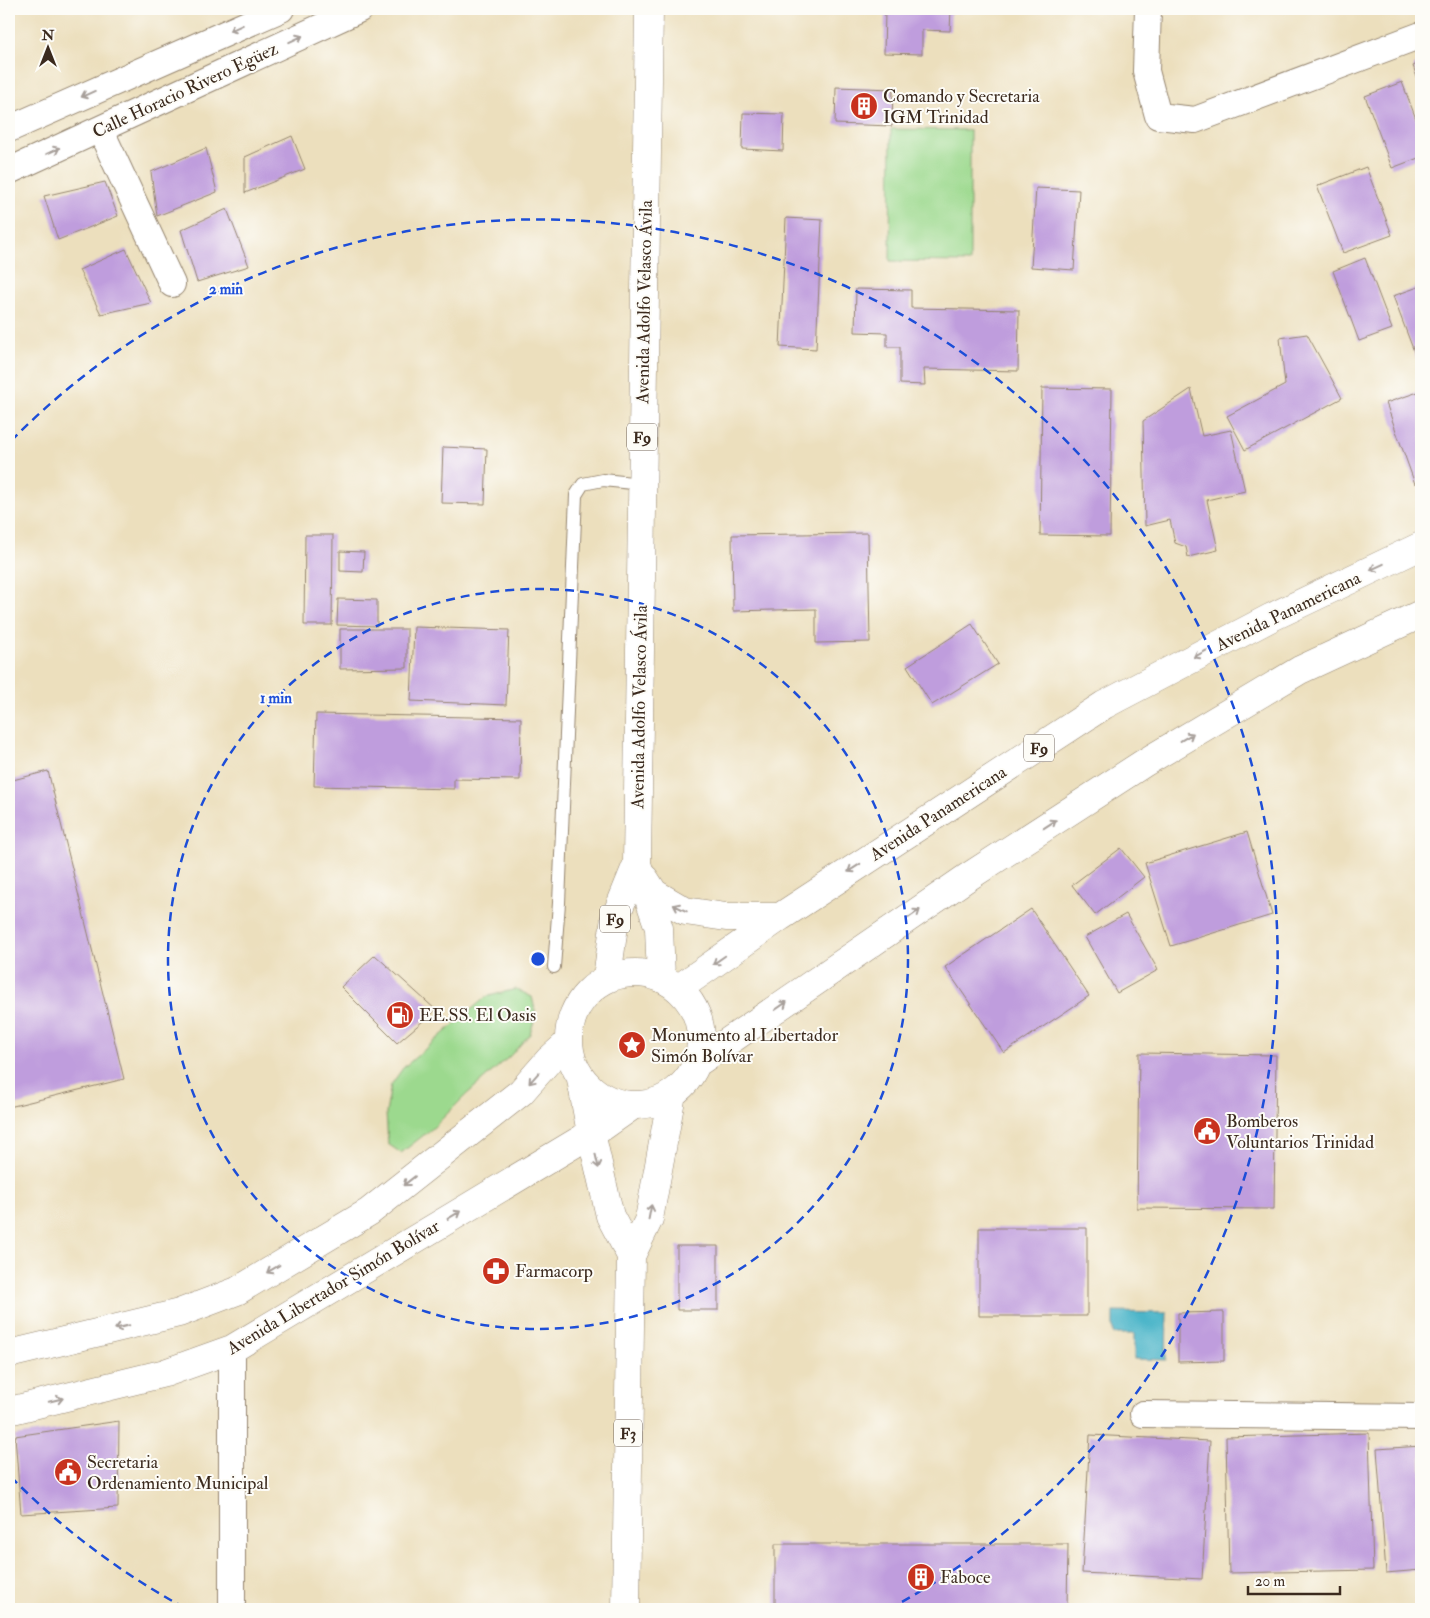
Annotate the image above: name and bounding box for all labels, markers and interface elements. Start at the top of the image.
north arrow [22,22,72,72]
one-way arrow [229,24,244,34]
text: N [41,27,55,44]
one-way arrow [288,33,303,43]
street label: Calle Horacio Rivero Egüez [89,37,282,144]
place label: Comando y Secretaria IGM Trinidad [883,85,1040,129]
one-way arrow [81,90,96,100]
building icon: Comando y Secretaria IGM Trinidad [849,91,879,121]
one-way arrow [45,146,60,155]
street label: Avenida Adolfo Velasco Ávila [631,199,658,405]
text: 2 min [209,280,243,299]
road number: F9 [627,424,657,451]
one-way arrow [1370,563,1385,572]
street label: Avenida Panamericana [1211,566,1365,657]
street label: Avenida Adolfo Velasco Ávila [626,604,653,810]
one-way arrow [1193,650,1208,659]
text: 1 min [260,689,292,708]
one-way arrow [1180,732,1195,742]
road number: F9 [1024,734,1054,761]
street label: Avenida Panamericana [865,760,1012,867]
one-way arrow [1042,819,1056,829]
one-way arrow [847,863,861,874]
one-way arrow [673,902,688,912]
road number: F9 [600,906,630,932]
one-way arrow [907,909,921,919]
centre of rings [529,950,547,968]
one-way arrow [712,955,726,965]
fuel station icon: EE.SS. El Oasis [385,1000,415,1030]
one-way arrow [773,1001,787,1011]
place label: EE.SS. El Oasis [419,1004,536,1027]
place label: Monumento al Libertador Simón Bolívar [651,1024,838,1068]
place icon: Monumento al Libertador Simón Bolívar [617,1030,647,1060]
one-way arrow [528,1071,540,1084]
place label: Bomberos Voluntarios Trinidad [1226,1110,1374,1154]
public building icon: Bomberos Voluntarios Trinidad [1192,1116,1222,1146]
one-way arrow [593,1153,602,1169]
one-way arrow [402,1176,416,1186]
one-way arrow [646,1204,655,1220]
one-way arrow [446,1210,460,1220]
street label: Avenida Libertador Simón Bolívar [222,1215,444,1361]
pharmacy icon: Farmacorp [481,1256,511,1286]
place label: Farmacorp [515,1260,593,1283]
one-way arrow [266,1265,280,1275]
one-way arrow [115,1323,131,1332]
one-way arrow [48,1394,64,1404]
road number: F3 [614,1420,642,1446]
place label: Secretaria Ordenamiento Municipal [87,1451,269,1495]
public building icon: Secretaria Ordenamiento Municipal [53,1457,83,1487]
building icon: Faboce [906,1562,936,1592]
scale bar [1248,1563,1340,1595]
place label: Faboce [940,1566,991,1589]
text: 20 m [1255,1572,1285,1591]

